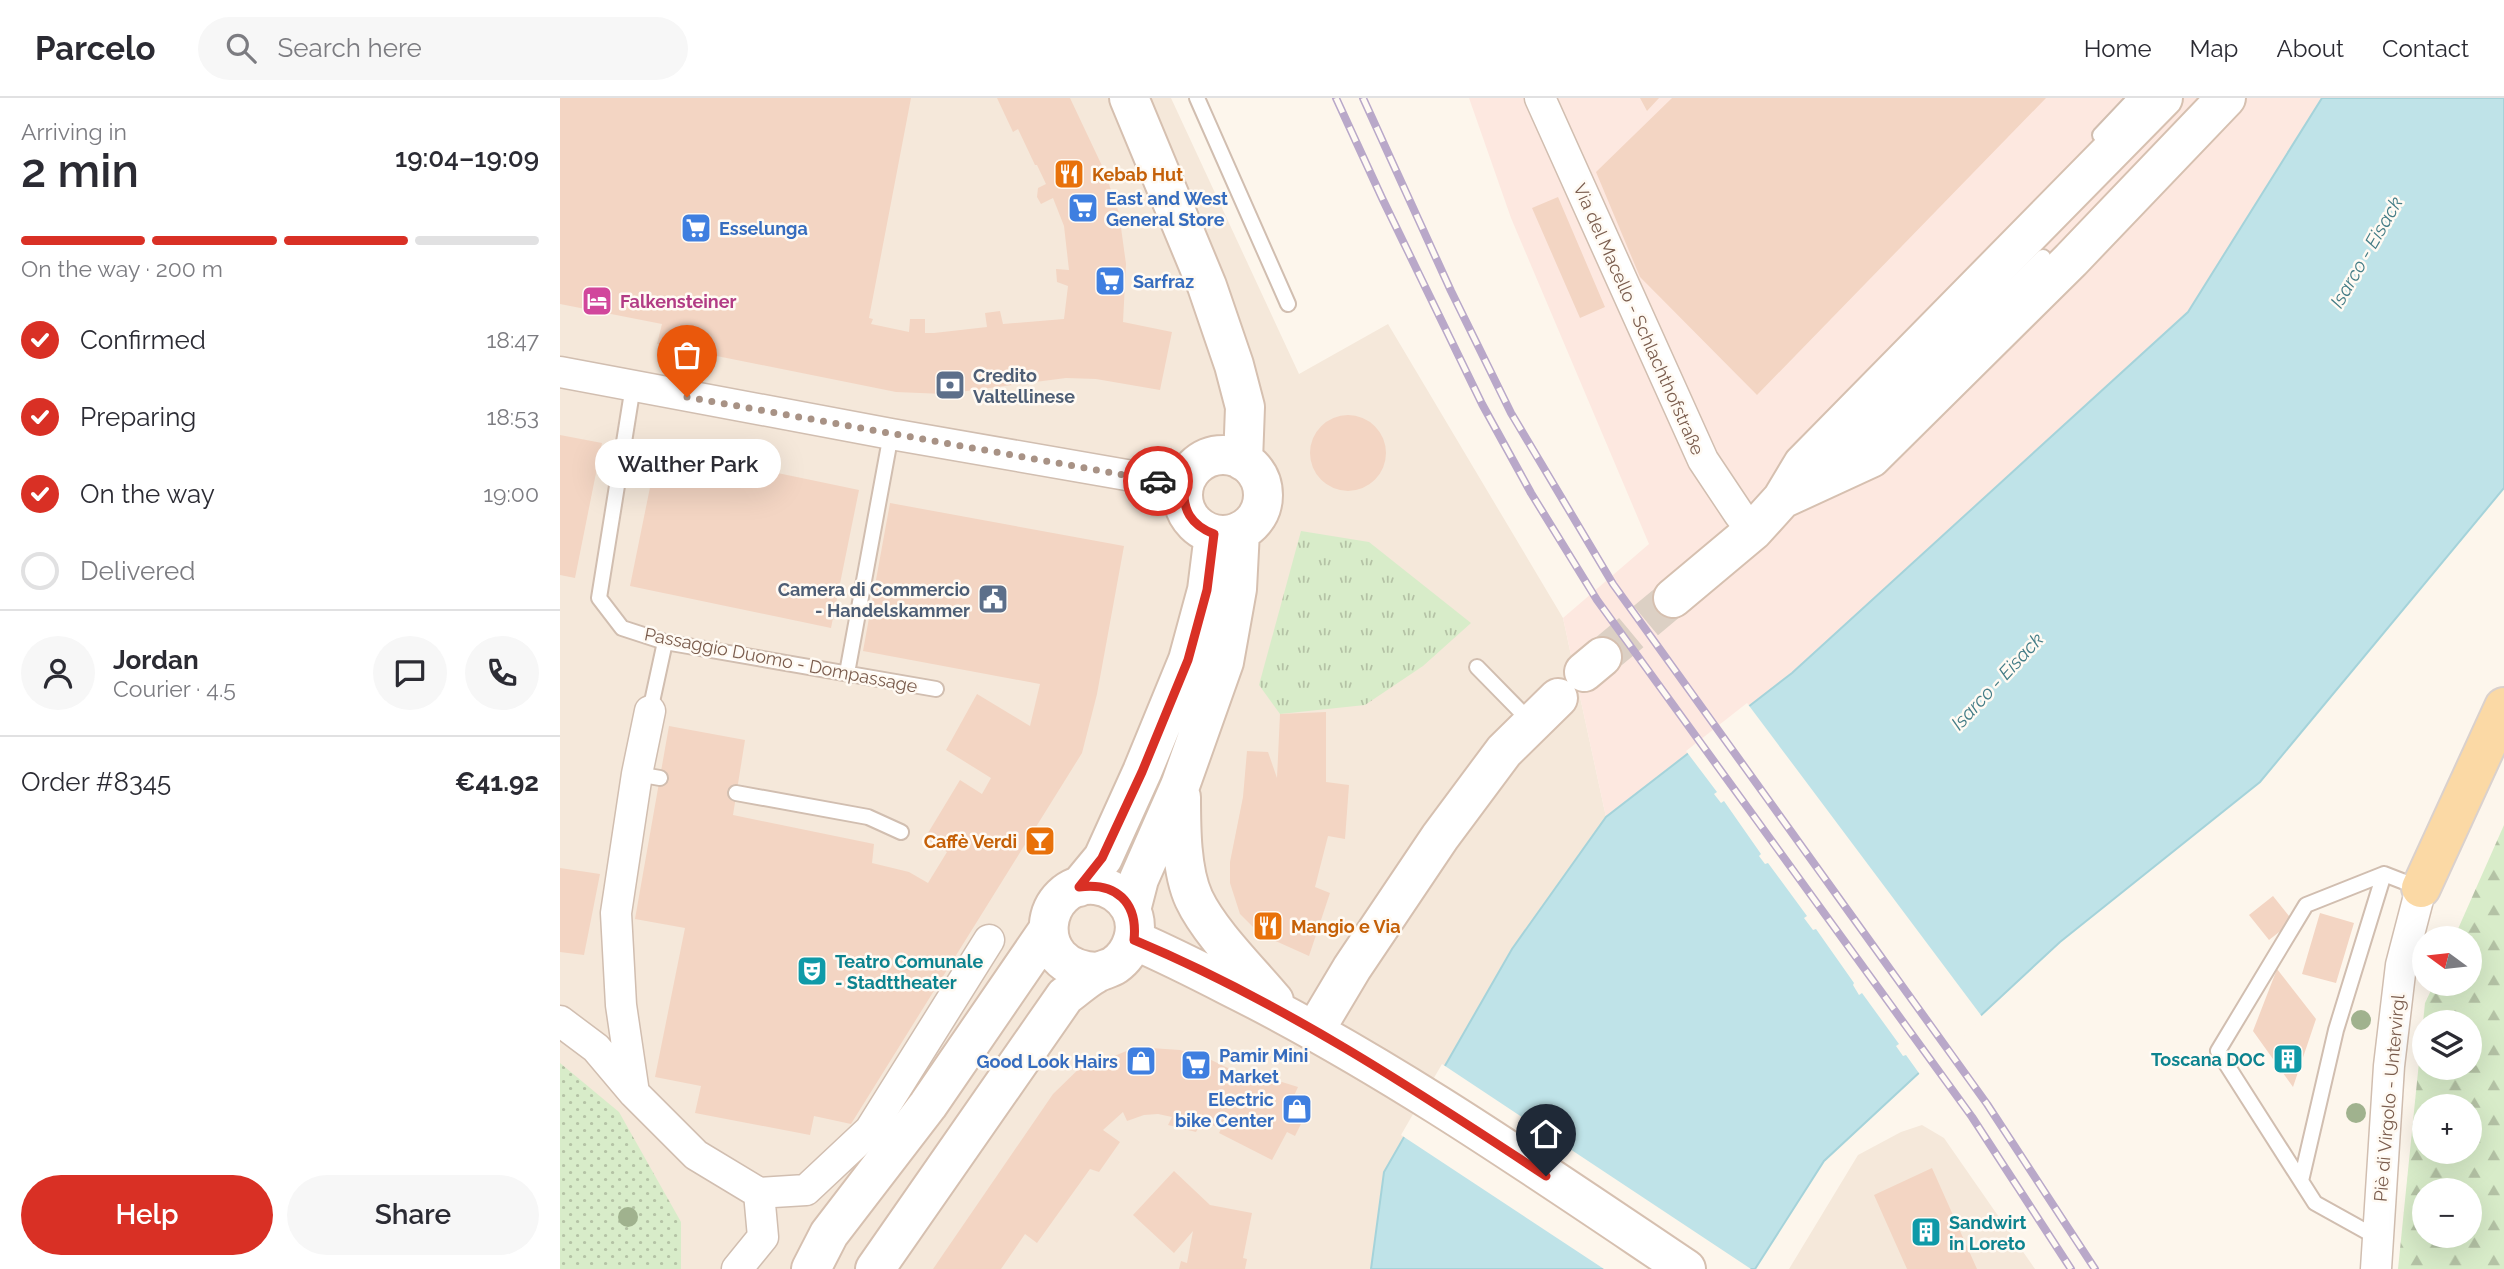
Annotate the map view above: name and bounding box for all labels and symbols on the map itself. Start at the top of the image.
restaurant icon: Kebab Hut [1052,157,1086,191]
place label: Kebab Hut [1092,164,1183,185]
street label: Via del Macello - Schlachthofstraße [1569,180,1709,458]
place label: East and West General Store [1106,188,1228,230]
supermarket icon: East and West General Store [1066,191,1100,225]
water label: Isarco - Eisack [2325,193,2407,311]
supermarket icon: Esselunga [679,211,713,245]
place label: Esselunga [719,218,808,239]
supermarket icon: Sarfraz [1093,264,1127,298]
place label: Sarfraz [1133,271,1194,292]
hotel icon: Falkensteiner [580,284,614,318]
place label: Falkensteiner [620,291,736,312]
pin [657,325,717,397]
place label: Credito Valtellinese [973,365,1075,407]
bank icon: Credito Valtellinese [933,368,967,402]
callout: Walther Park [594,439,780,488]
courier [1123,446,1193,516]
place label: Camera di Commercio - Handelskammer [778,579,970,621]
public building icon: Camera di Commercio - Handelskammer [976,582,1010,616]
street label: Passaggio Duomo - Dompassage [643,623,920,697]
water label: Isarco - Eisack [1946,628,2048,734]
bar icon: Caffè Verdi [1023,824,1057,858]
place label: Caffè Verdi [924,831,1017,852]
restaurant icon: Mangio e Via [1251,909,1285,943]
place label: Mangio e Via [1291,916,1400,937]
north arrow [2412,926,2482,996]
place label: Teatro Comunale - Stadttheater [835,951,983,993]
theatre icon: Teatro Comunale - Stadttheater [795,954,829,988]
street label: Piè di Virgolo - Untervirgl [2369,993,2409,1203]
building icon: Toscana DOC [2271,1042,2305,1076]
shop icon: Good Look Hairs [1124,1044,1158,1078]
place label: Pamir Mini Market [1219,1045,1308,1087]
supermarket icon: Pamir Mini Market [1179,1048,1213,1082]
place label: Toscana DOC [2151,1049,2265,1070]
place label: Good Look Hairs [977,1051,1118,1072]
place label: Electric bike Center [1175,1089,1274,1131]
shop icon: Electric bike Center [1280,1092,1314,1126]
pin [1516,1104,1576,1176]
place label: Sandwirt in Loreto [1949,1212,2026,1254]
building icon: Sandwirt in Loreto [1909,1215,1943,1249]

